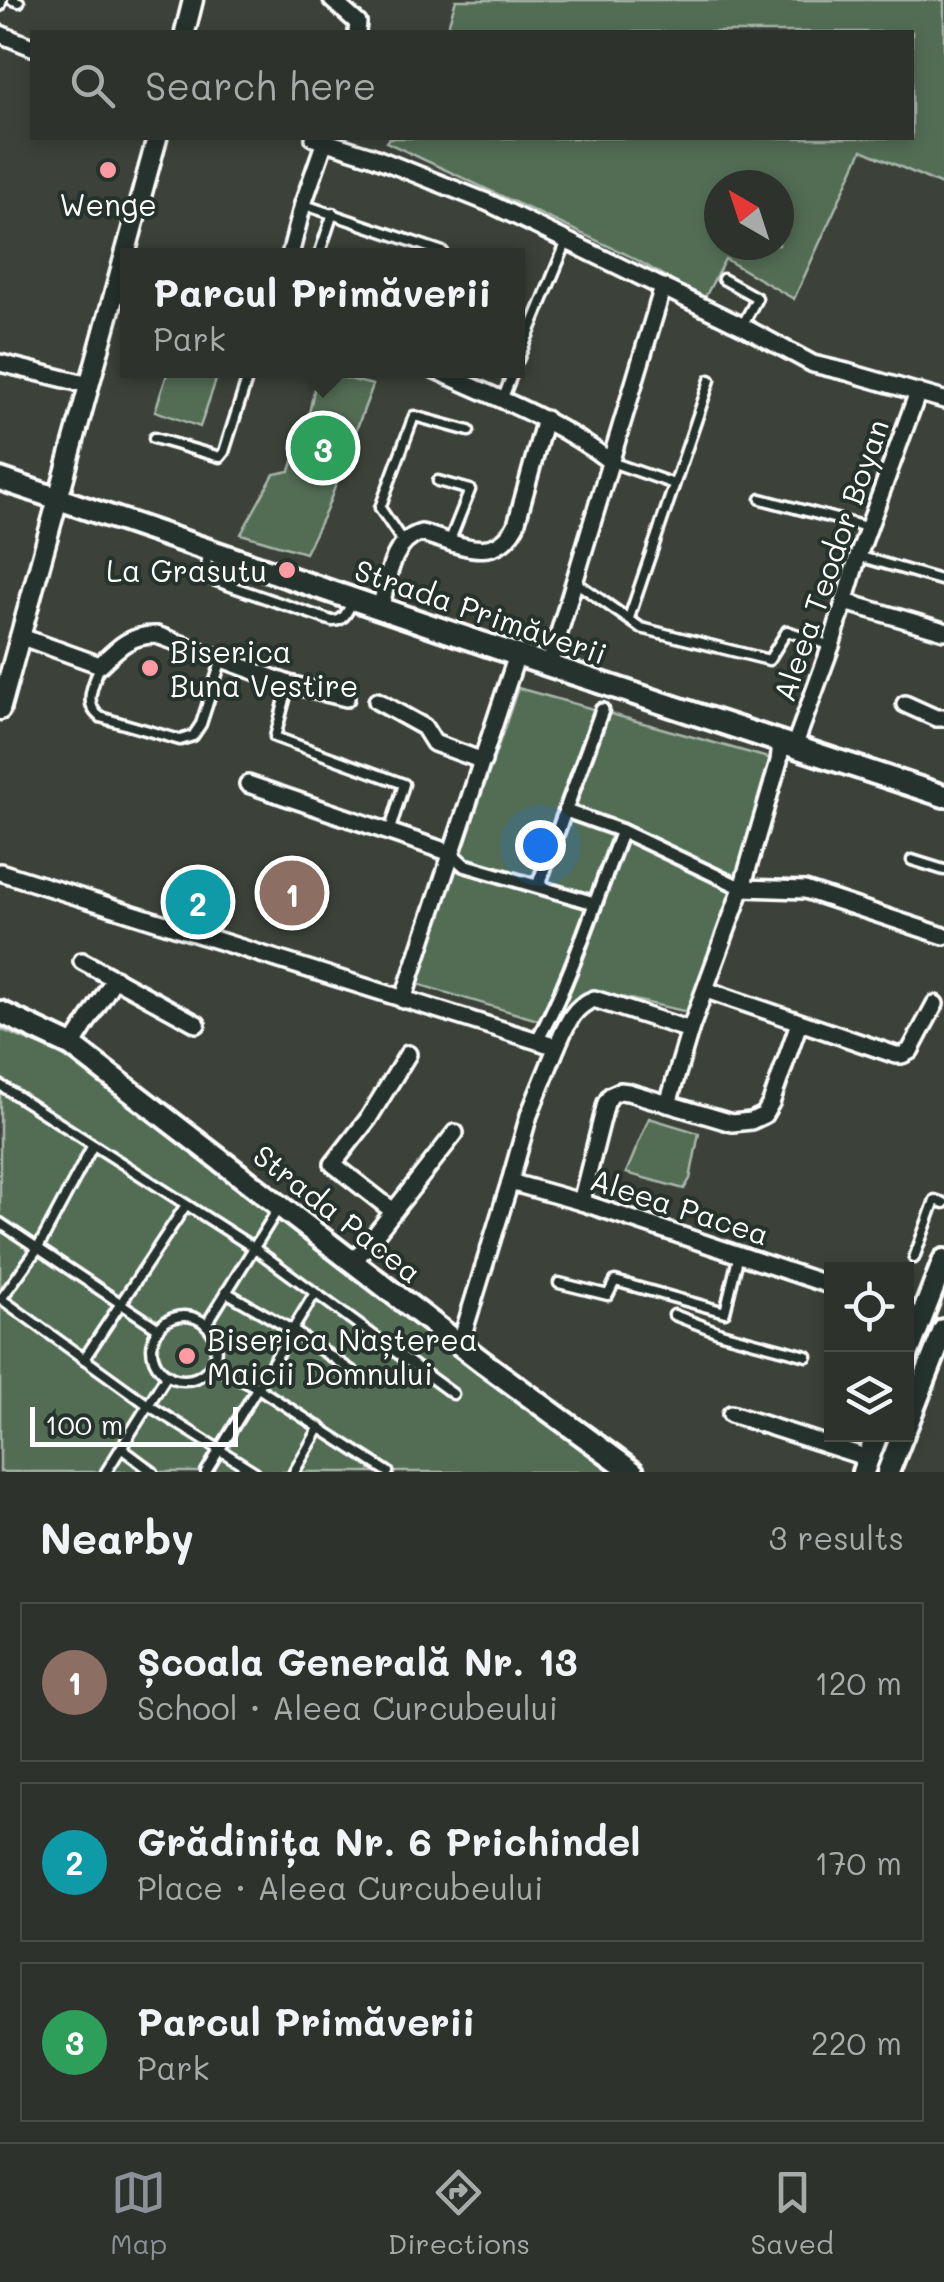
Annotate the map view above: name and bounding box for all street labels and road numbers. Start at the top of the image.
street label: Aleea Teodor Boyan [763,414,897,706]
street label: Strada Primăverii [350,549,612,673]
street label: Strada Pacea [246,1135,430,1291]
street label: Aleea Pacea [586,1158,774,1254]

